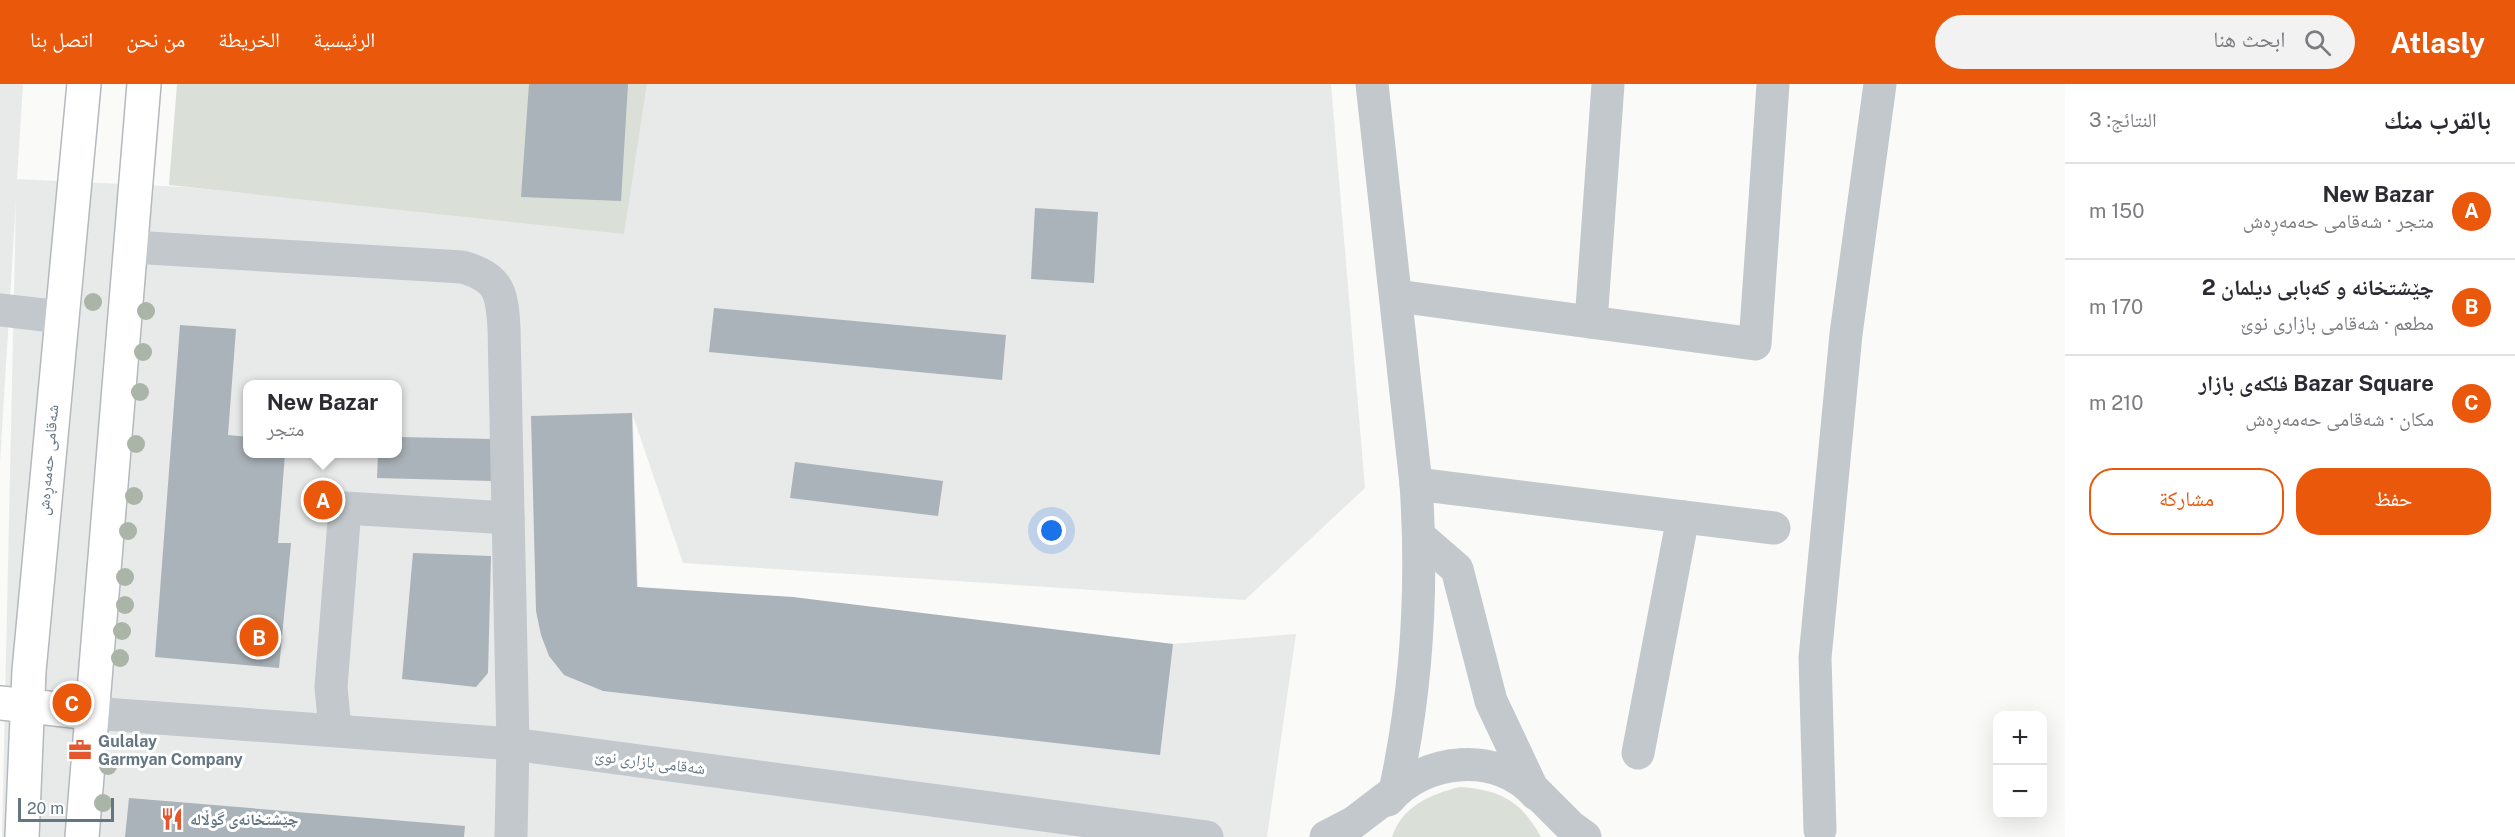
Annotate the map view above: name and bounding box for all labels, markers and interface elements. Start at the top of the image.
search box [1935,15,2355,69]
text: ابحث هنا [2213,26,2286,52]
icon: search [2301,26,2334,59]
text: Atlasly [2391,26,2485,59]
text: اتصل بنا [30,27,93,52]
text: من نحن [126,27,185,52]
text: الخريطة [218,27,280,52]
text: الرئيسية [313,27,375,52]
text: بالقرب منك [2384,104,2491,135]
text: النتائج: 3 [2089,108,2157,132]
text: New Bazar [2322,181,2434,207]
text: 150 m [2089,199,2144,223]
text: A [2464,199,2479,223]
text: متجر · شەقامی حەمەڕەش [2243,209,2434,233]
text: چێشتخانە و کەبابی دیلمان 2 [2202,274,2434,300]
text: 170 m [2089,295,2143,319]
text: B [2465,295,2478,319]
text: مطعم · شەقامی بازاری نوێ [2241,311,2434,335]
text: Bazar Square فلکەی بازار [2199,370,2434,396]
popup [243,380,402,458]
text: New Bazar [267,389,378,415]
text: 210 m [2089,391,2144,415]
text: C [2464,391,2479,415]
street label: شەقامی حەمەڕەش [34,404,66,517]
text: مكان · شەقامی حەمەڕەش [2245,407,2434,431]
text: متجر [267,417,304,441]
button: مشاركة [2089,468,2284,535]
button: حفظ [2296,468,2491,535]
pin: A [304,478,342,522]
your location [1037,516,1066,545]
pin: B [240,614,278,660]
pin: C [52,680,92,726]
map controls [1993,711,2047,819]
button: + [1993,711,2047,765]
place label: Gulalay Garmyan Company [98,732,243,769]
office icon: Gulalay Garmyan Company [67,737,93,763]
street label: شەقامی بازاری نوێ [594,746,706,779]
button: − [1993,765,2047,819]
scale bar [18,795,114,822]
text: 20 m [27,799,64,818]
restaurant icon: چێشتخانەی گوڵالە [159,806,185,832]
place label: چێشتخانەی گوڵالە [190,809,298,829]

